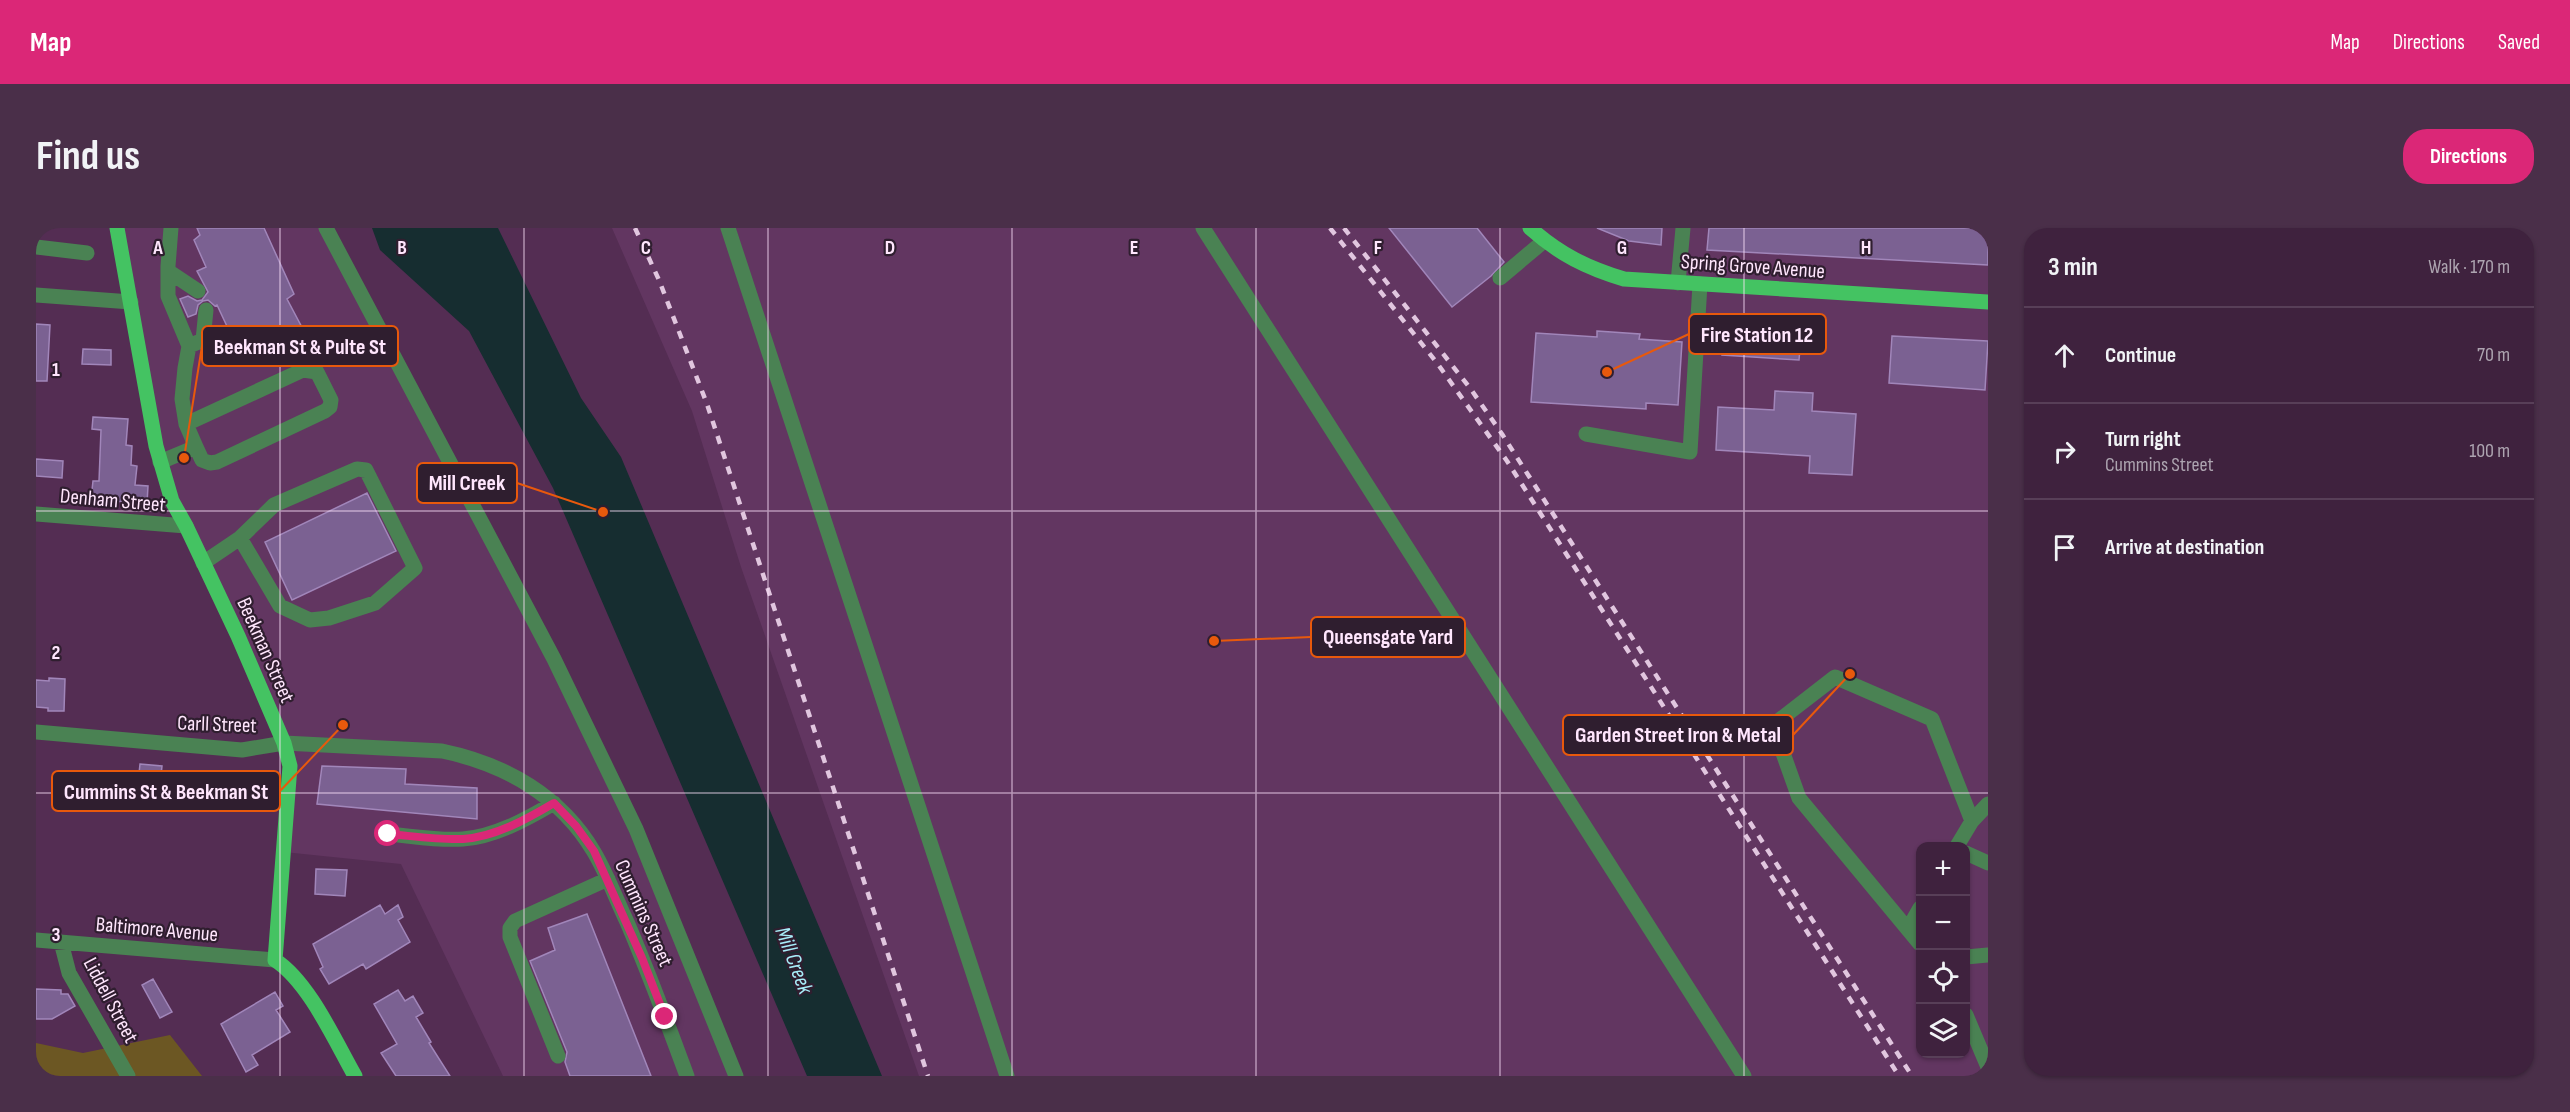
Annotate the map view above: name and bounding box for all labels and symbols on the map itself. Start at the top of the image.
text: A [152,236,163,260]
text: B [397,236,407,260]
text: C [641,236,651,260]
text: D [885,236,895,260]
text: E [1130,236,1138,260]
text: F [1374,236,1382,260]
text: G [1617,236,1627,260]
text: H [1861,236,1871,260]
street label: Spring Grove Avenue [1680,249,1826,284]
callout: Fire Station 12 [1689,314,1826,354]
text: Fire Station 12 [1701,322,1813,349]
callout: Beekman St & Pulte St [202,326,398,366]
text: Beekman St & Pulte St [214,334,386,361]
text: 1 [52,358,60,382]
callout: Mill Creek [417,463,517,503]
text: Mill Creek [429,470,506,497]
street label: Denham Street [59,483,167,518]
street label: Beekman Street [231,594,300,707]
callout: Queensgate Yard [1311,617,1465,657]
text: Queensgate Yard [1323,624,1453,651]
text: 2 [52,641,60,665]
street label: Carll Street [177,711,257,738]
callout: Garden Street Iron & Metal [1563,715,1793,755]
text: Garden Street Iron & Metal [1575,722,1781,749]
callout: Cummins St & Beekman St [52,771,280,811]
text: Cummins St & Beekman St [64,779,268,806]
route start [374,820,400,846]
street label: Cummins Street [609,856,678,970]
street label: Baltimore Avenue [95,912,219,947]
text: 3 [52,923,61,947]
water label: Mill Creek [768,923,819,999]
street label: Liddell Street [78,953,143,1047]
route end [651,1003,677,1029]

